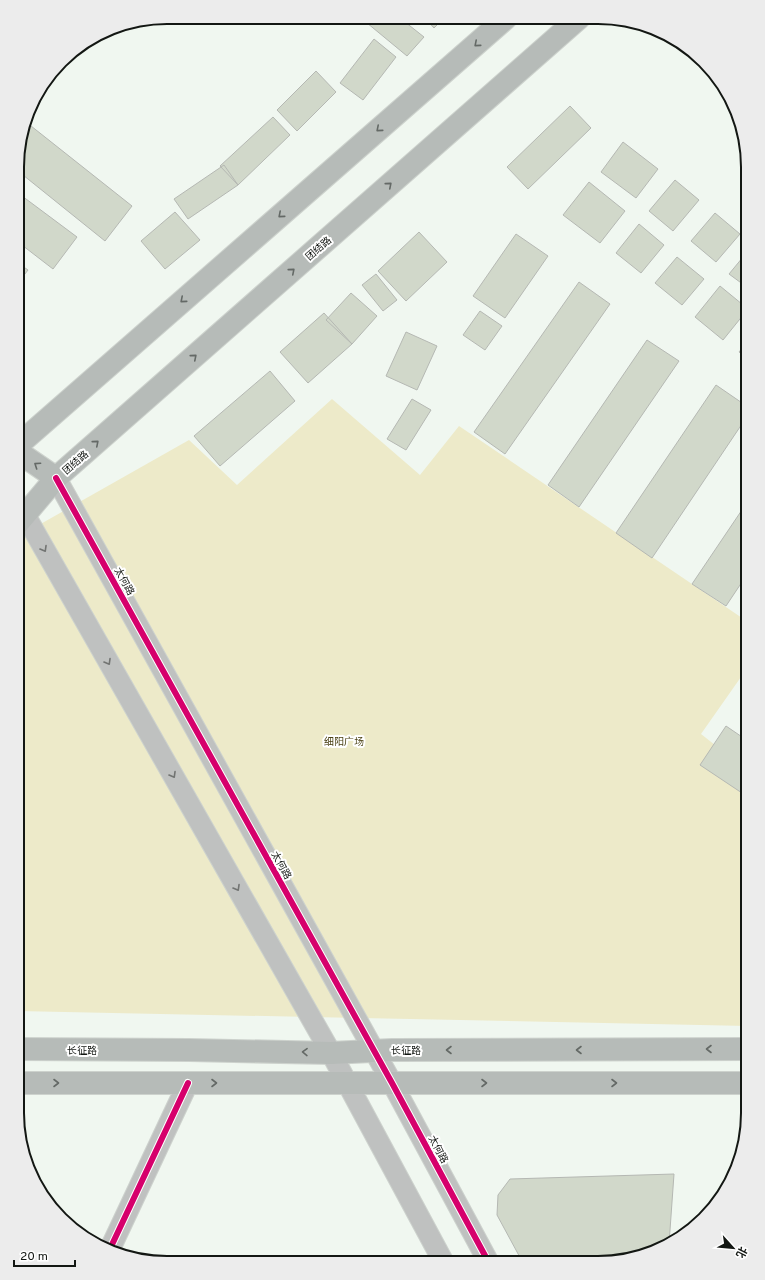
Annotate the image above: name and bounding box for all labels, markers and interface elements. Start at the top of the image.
one-way arrow [474,39,481,46]
one-way arrow [376,125,384,132]
one-way arrow [384,183,392,190]
one-way arrow [278,210,286,217]
street label: 团结路 [303,234,335,264]
one-way arrow [287,269,294,276]
one-way arrow [180,296,188,303]
one-way arrow [189,354,197,362]
one-way arrow [92,440,99,447]
street label: 团结路 [60,448,92,478]
one-way arrow [34,462,41,470]
one-way arrow [39,545,46,552]
street label: 太何路 [111,565,137,598]
one-way arrow [104,658,111,665]
park label: 细阳广场 [324,736,364,749]
one-way arrow [168,771,175,778]
street label: 太何路 [268,849,294,882]
one-way arrow [232,884,239,891]
street label: 长征路 [67,1045,97,1058]
street label: 长征路 [391,1045,421,1058]
one-way arrow [706,1045,712,1053]
one-way arrow [446,1046,452,1054]
one-way arrow [576,1046,582,1054]
one-way arrow [302,1048,308,1056]
one-way arrow [53,1079,59,1087]
one-way arrow [211,1079,217,1087]
one-way arrow [481,1079,487,1087]
one-way arrow [611,1079,617,1087]
street label: 太何路 [425,1133,450,1166]
north arrow [713,1228,753,1268]
scale bar [14,1242,75,1268]
text: 北 [732,1244,750,1260]
text: 20 m [20,1249,48,1265]

